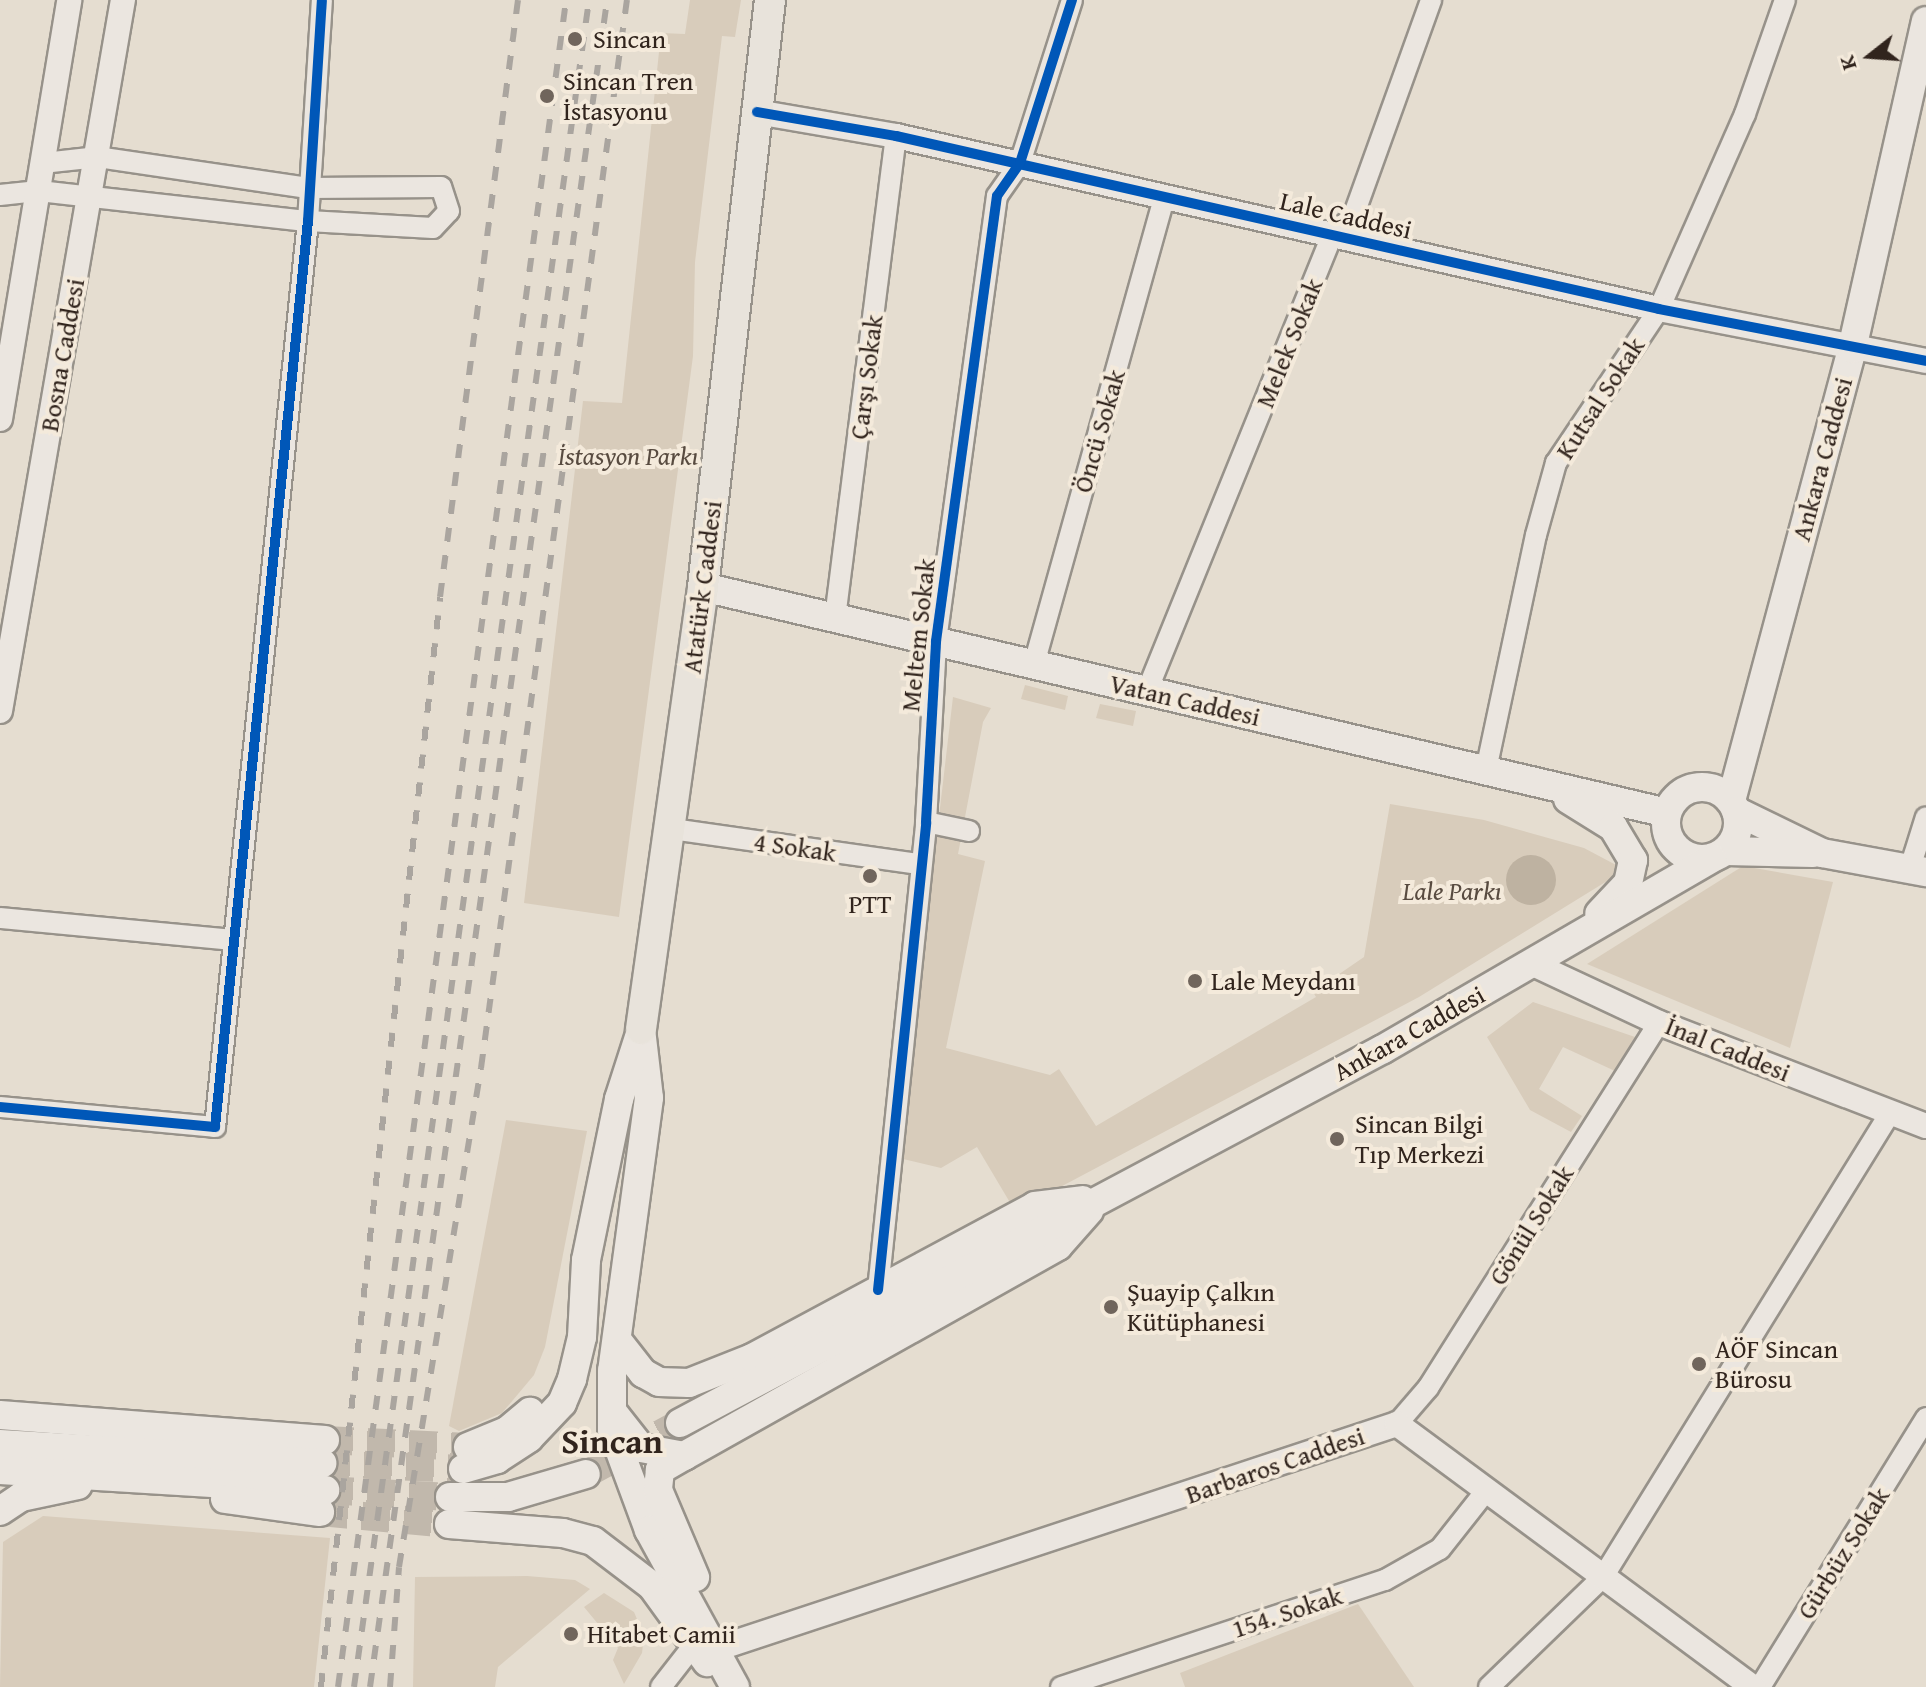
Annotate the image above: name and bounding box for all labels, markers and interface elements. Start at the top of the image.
north arrow [1830,16,1910,96]
place label: Sincan [593,23,666,55]
marker: Sincan [564,28,586,50]
text: K [1830,52,1864,74]
place label: Sincan Tren İstasyonu [563,65,693,126]
marker: Sincan Tren İstasyonu [538,87,556,105]
street label: Lale Caddesi [1277,185,1415,245]
street label: Melek Sokak [1249,274,1329,412]
street label: Bosna Caddesi [33,276,91,434]
street label: Çarşı Sokak [843,313,889,441]
street label: Kutsal Sokak [1549,331,1651,465]
street label: Öncü Sokak [1067,366,1131,496]
street label: Ankara Caddesi [1785,374,1859,544]
park label: İstasyon Parkı [558,440,698,472]
street label: Atatürk Caddesi [676,499,728,675]
street label: Meltem Sokak [894,557,942,713]
street label: Vatan Caddesi [1107,668,1263,732]
street label: 4 Sokak [752,826,838,868]
marker: PTT [861,867,879,885]
park label: Lale Parkı [1403,875,1501,907]
place label: PTT [848,888,892,920]
place label: Lale Meydanı [1211,965,1356,997]
marker: Lale Meydanı [1186,972,1204,990]
street label: Ankara Caddesi [1328,979,1490,1087]
street label: İnal Caddesi [1661,1010,1795,1088]
place label: Sincan Bilgi Tıp Merkezi [1355,1108,1484,1170]
marker: Sincan Bilgi Tıp Merkezi [1326,1128,1348,1150]
street label: Gönül Sokak [1482,1160,1580,1290]
place label: Şuayip Çalkın Kütüphanesi [1127,1276,1275,1338]
marker: Şuayip Çalkın Kütüphanesi [1102,1298,1120,1316]
place label: AÖF Sincan Bürosu [1715,1333,1838,1394]
marker: AÖF Sincan Bürosu [1690,1355,1708,1373]
street label: Barbaros Caddesi [1181,1420,1369,1510]
district label: Sincan [561,1421,663,1461]
street label: Gürbüz Sokak [1790,1481,1896,1625]
street label: 154. Sokak [1228,1580,1346,1644]
place label: Hitabet Camii [587,1618,736,1650]
marker: Hitabet Camii [562,1625,580,1643]

